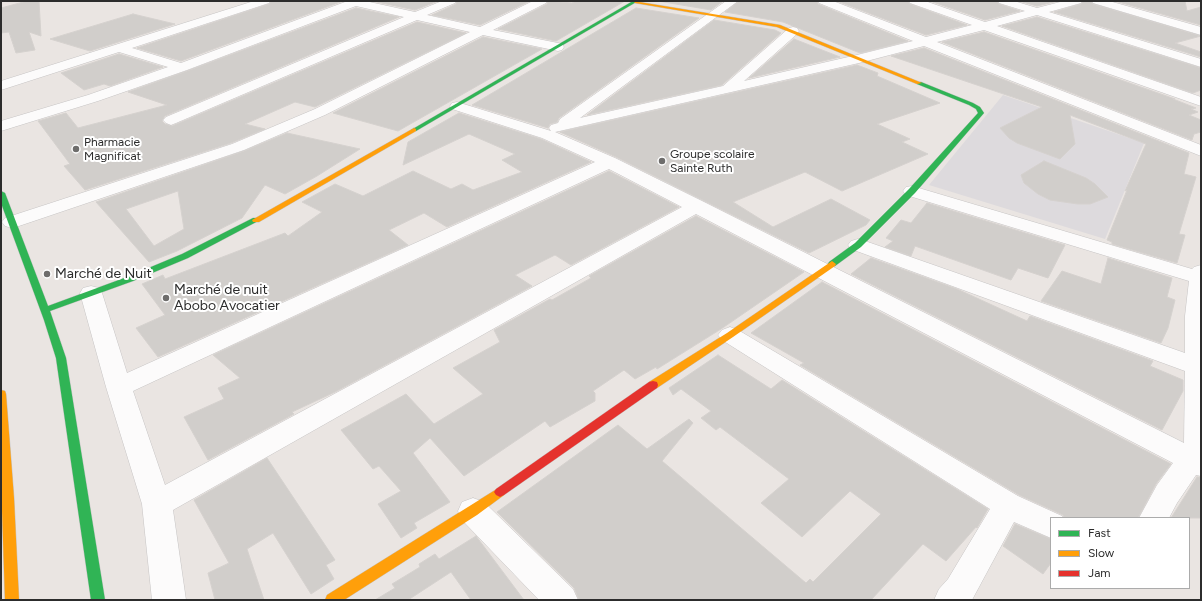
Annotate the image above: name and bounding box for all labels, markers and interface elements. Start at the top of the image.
place label: Pharmacie Magnificat [84,135,141,163]
marker: Pharmacie Magnificat [71,144,81,154]
place label: Groupe scolaire Sainte Ruth [670,147,755,175]
marker: Groupe scolaire Sainte Ruth [657,156,667,166]
place label: Marché de Nuit [55,266,152,282]
marker: Marché de Nuit [42,269,52,279]
place label: Marché de nuit Abobo Avocatier [174,282,280,314]
marker: Marché de nuit Abobo Avocatier [161,293,171,303]
legend [1050,517,1190,589]
text: Fast [1088,526,1111,540]
text: Slow [1088,546,1114,560]
text: Jam [1088,566,1111,580]

